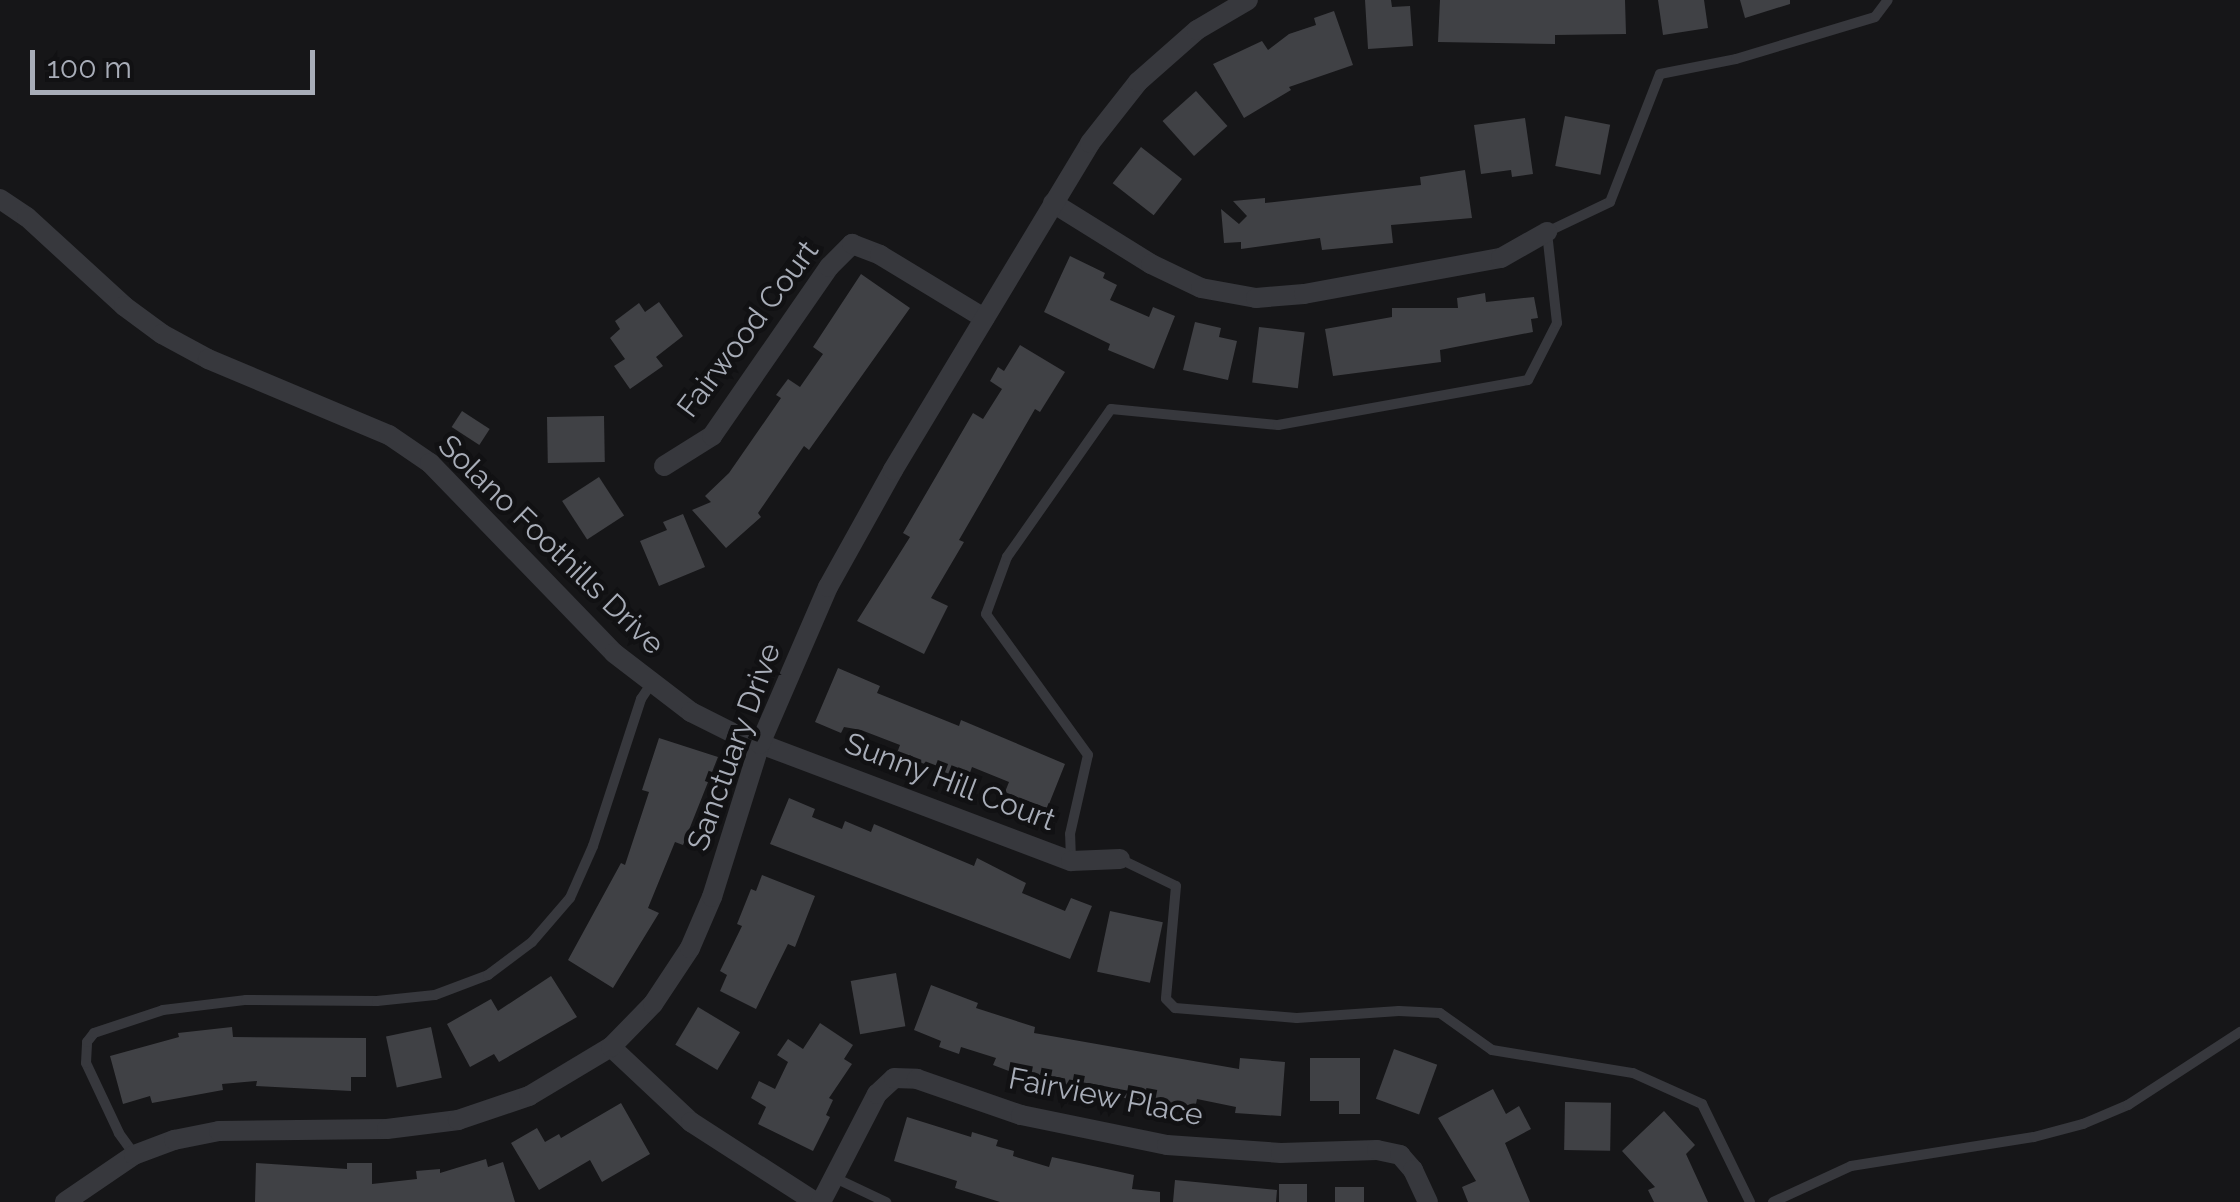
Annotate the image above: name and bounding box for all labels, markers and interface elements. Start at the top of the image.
scale bar [35,30,320,92]
text: 100 m [47,50,132,85]
street label: Fairwood Court [670,234,826,424]
street label: Solano Foothills Drive [431,428,671,662]
street label: Sanctuary Drive [680,638,788,856]
street label: Sunny Hill Court [839,725,1061,839]
street label: Fairview Place [1005,1060,1207,1134]

